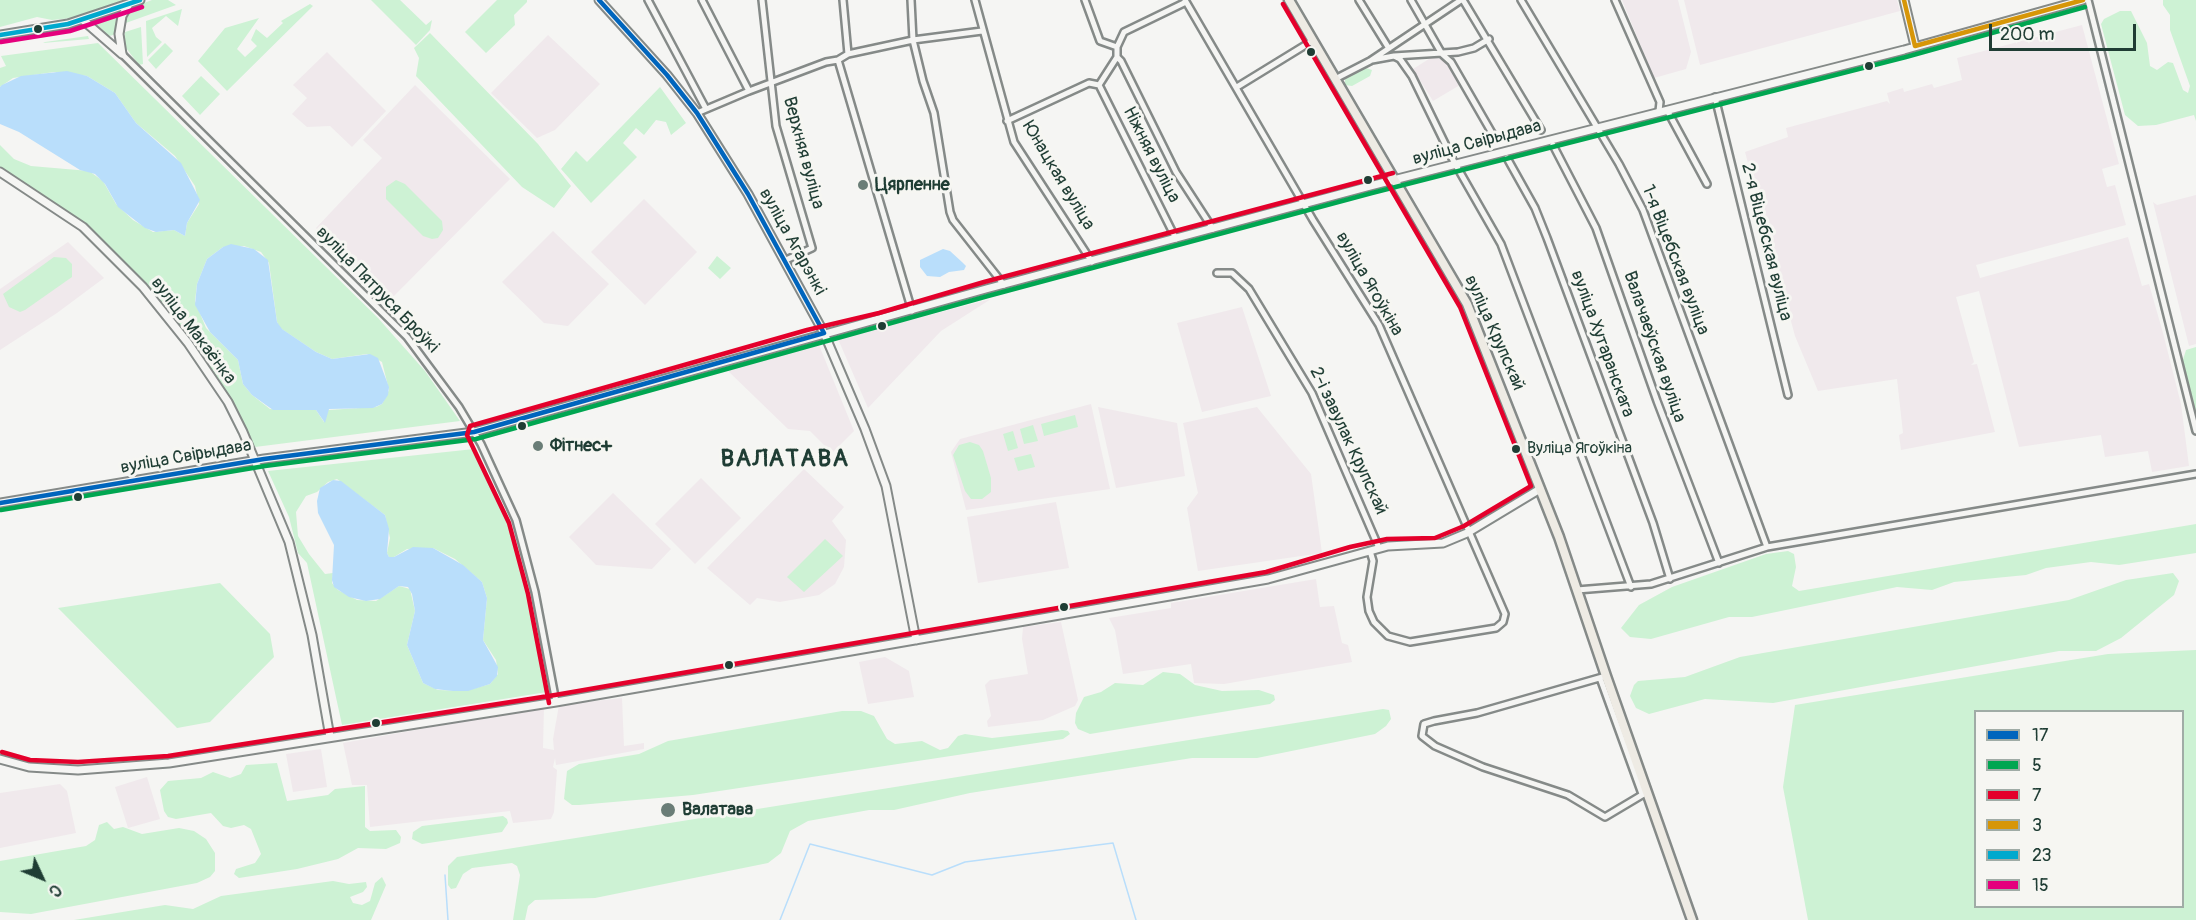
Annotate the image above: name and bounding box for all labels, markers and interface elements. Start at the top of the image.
scale bar [1992,12,2139,50]
unlabelled marker [32,23,44,35]
text: 200 m [2000,23,2055,46]
unlabelled marker [1305,46,1317,58]
unlabelled marker [1863,60,1875,72]
street label: Верхняя вуліца [778,95,828,211]
street label: Ніжняя вуліца [1118,103,1184,207]
street label: вуліца Свірыдава [1410,115,1544,171]
street label: Юнацкая вуліца [1017,118,1099,234]
street label: 2-я Віцебская вуліца [1736,161,1796,323]
place label: Цярпенне [875,174,950,196]
unlabelled marker [1362,174,1374,186]
marker: Цярпенне [856,178,870,192]
street label: 1-я Віцебская вуліца [1636,182,1714,338]
street label: вуліца Агарэнкі [754,185,830,299]
street label: вуліца Пятруся Броўкі [311,222,443,358]
street label: вуліца Ягоўкіна [1331,228,1407,340]
street label: вуліца Хутаранскага [1565,268,1639,420]
street label: Валачаеўская вуліца [1618,269,1690,425]
street label: вуліца Крупскай [1459,272,1529,394]
street label: вуліца Макаёнка [146,273,240,389]
unlabelled marker [876,320,888,332]
street label: 2-і завулак Крупскай [1304,364,1392,518]
unlabelled marker [516,420,528,432]
street label: вуліца Свірыдава [119,435,253,479]
place label: Фітнес+ [550,435,611,457]
marker: Фітнес+ [531,439,545,453]
place label: Вуліца Ягоўкіна [1527,439,1632,459]
marker: Вуліца Ягоўкіна [1510,443,1522,455]
district label: ВАЛАТАВА [720,446,850,474]
unlabelled marker [72,491,84,503]
unlabelled marker [1058,601,1070,613]
unlabelled marker [723,659,735,671]
legend [1974,710,2184,908]
unlabelled marker [370,717,382,729]
text: 17 [2032,724,2049,747]
text: 5 [2032,754,2042,777]
text: 7 [2032,784,2042,807]
place label: Валатава [682,799,753,821]
marker: Валатава [659,801,677,819]
text: 3 [2032,814,2042,837]
text: 23 [2032,844,2052,867]
north arrow [12,848,72,908]
text: 15 [2032,874,2049,897]
text: С [44,880,66,901]

